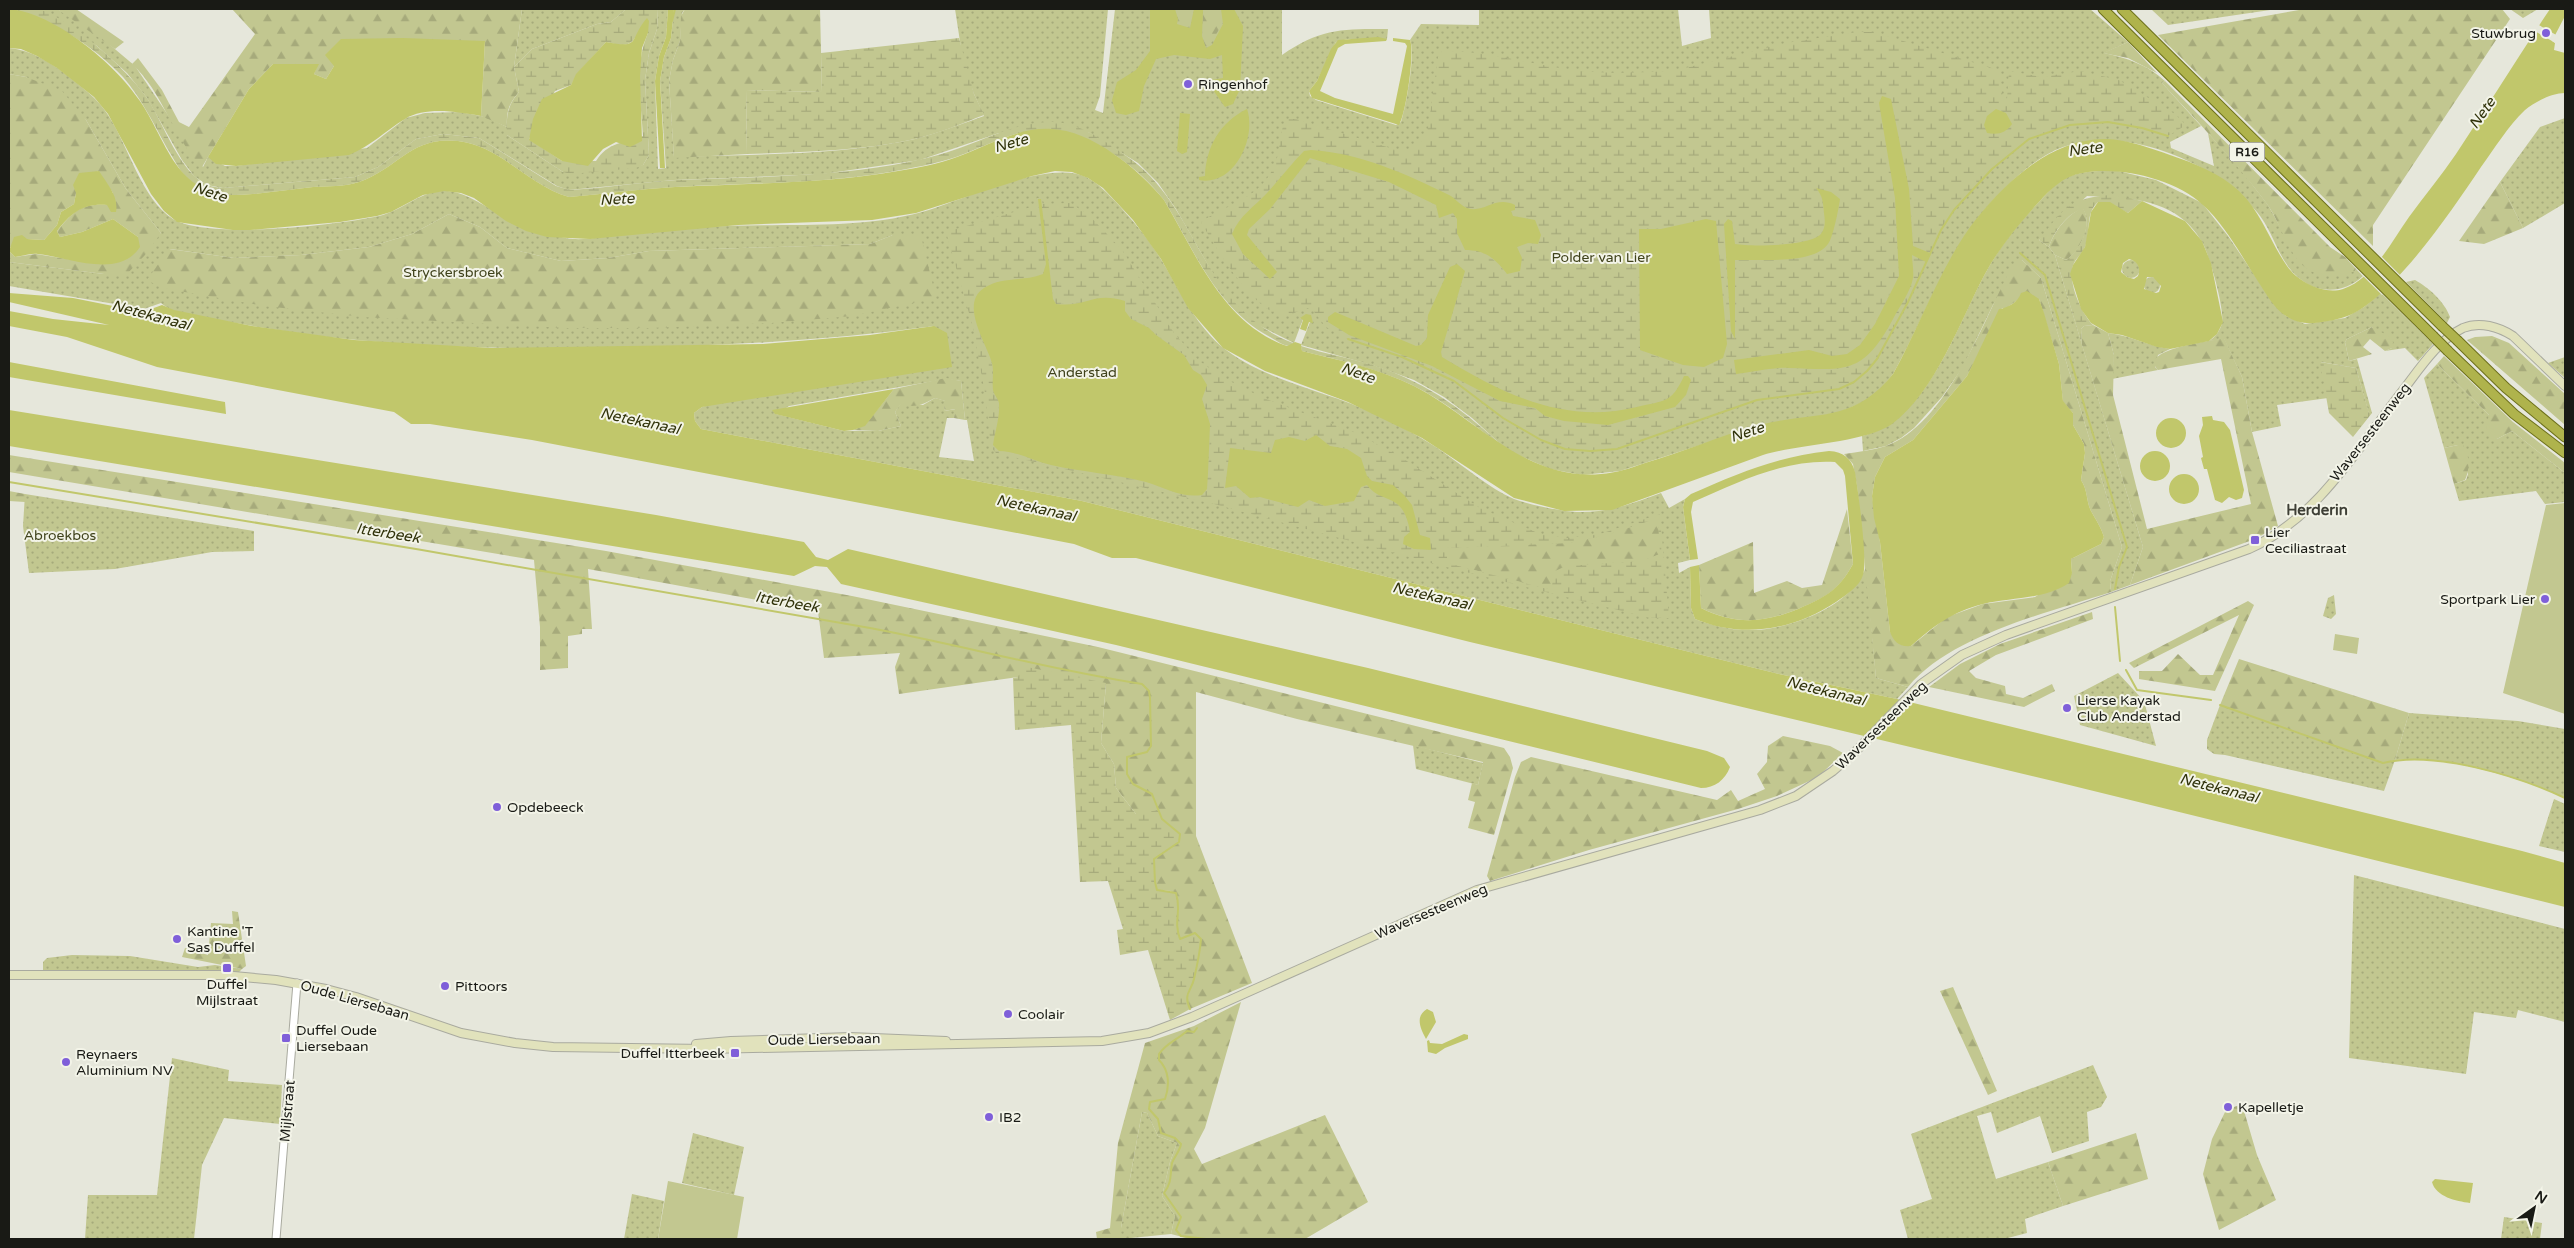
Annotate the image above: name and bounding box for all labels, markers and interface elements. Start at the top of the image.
place label: Stuwbrug [2471,25,2536,42]
marker: Stuwbrug [2540,27,2552,39]
place label: Ringenhof [1198,76,1268,93]
marker: Ringenhof [1182,78,1194,90]
water label: Nete [2465,93,2500,132]
water label: Nete [992,129,1031,156]
water label: Nete [2067,137,2105,160]
road number: R16 [2230,142,2264,162]
water label: Nete [191,178,231,207]
water label: Nete [599,189,636,209]
park label: Polder van Lier [1551,249,1651,266]
park label: Stryckersbroek [403,264,503,281]
water label: Netekanaal [110,296,194,335]
water label: Nete [1339,359,1379,388]
park label: Anderstad [1047,364,1117,381]
street label: Waversesteenweg [2327,380,2414,485]
water label: Netekanaal [599,404,684,439]
water label: Nete [1728,417,1768,446]
water label: Netekanaal [995,491,1080,526]
district label: Herderin [2286,501,2348,519]
water label: Itterbeek [355,519,423,547]
place label: Lier Ceciliastraat [2265,524,2347,557]
park label: Abroekbos [24,527,97,544]
marker: Lier Ceciliastraat [2249,534,2261,546]
water label: Netekanaal [1391,578,1476,614]
water label: Itterbeek [754,588,822,617]
place label: Sportpark Lier [2440,591,2536,608]
marker: Sportpark Lier [2539,593,2551,605]
water label: Netekanaal [1785,673,1869,710]
street label: Waversesteenweg [1832,677,1931,773]
place label: Lierse Kayak Club Anderstad [2077,692,2181,725]
marker: Lierse Kayak Club Anderstad [2061,702,2073,714]
water label: Netekanaal [2178,770,2262,807]
place label: Opdebeeck [507,799,584,816]
marker: Opdebeeck [491,801,503,813]
street label: Waversesteenweg [1372,880,1490,943]
place label: Kantine 'T Sas Duffel [187,923,255,956]
marker: Kantine 'T Sas Duffel [171,933,183,945]
marker: Duffel Mijlstraat [221,962,233,974]
place label: Duffel Mijlstraat [196,976,259,1009]
street label: Oude Liersebaan [298,977,411,1024]
place label: Pittoors [455,978,508,995]
marker: Pittoors [439,980,451,992]
place label: Coolair [1018,1006,1065,1023]
marker: Coolair [1002,1008,1014,1020]
place label: Duffel Oude Liersebaan [296,1022,377,1055]
street label: Oude Liersebaan [767,1030,881,1049]
marker: Duffel Oude Liersebaan [280,1032,292,1044]
place label: Duffel Itterbeek [621,1045,725,1062]
place label: Reynaers Aluminium NV [76,1046,173,1079]
marker: Duffel Itterbeek [729,1047,741,1059]
marker: Reynaers Aluminium NV [60,1056,72,1068]
street label: Mijlstraat [276,1079,299,1143]
place label: Kapelletje [2238,1099,2304,1116]
marker: Kapelletje [2222,1101,2234,1113]
place label: IB2 [999,1109,1021,1126]
marker: IB2 [983,1111,995,1123]
north arrow [2509,1183,2559,1233]
text: N [2531,1187,2550,1208]

